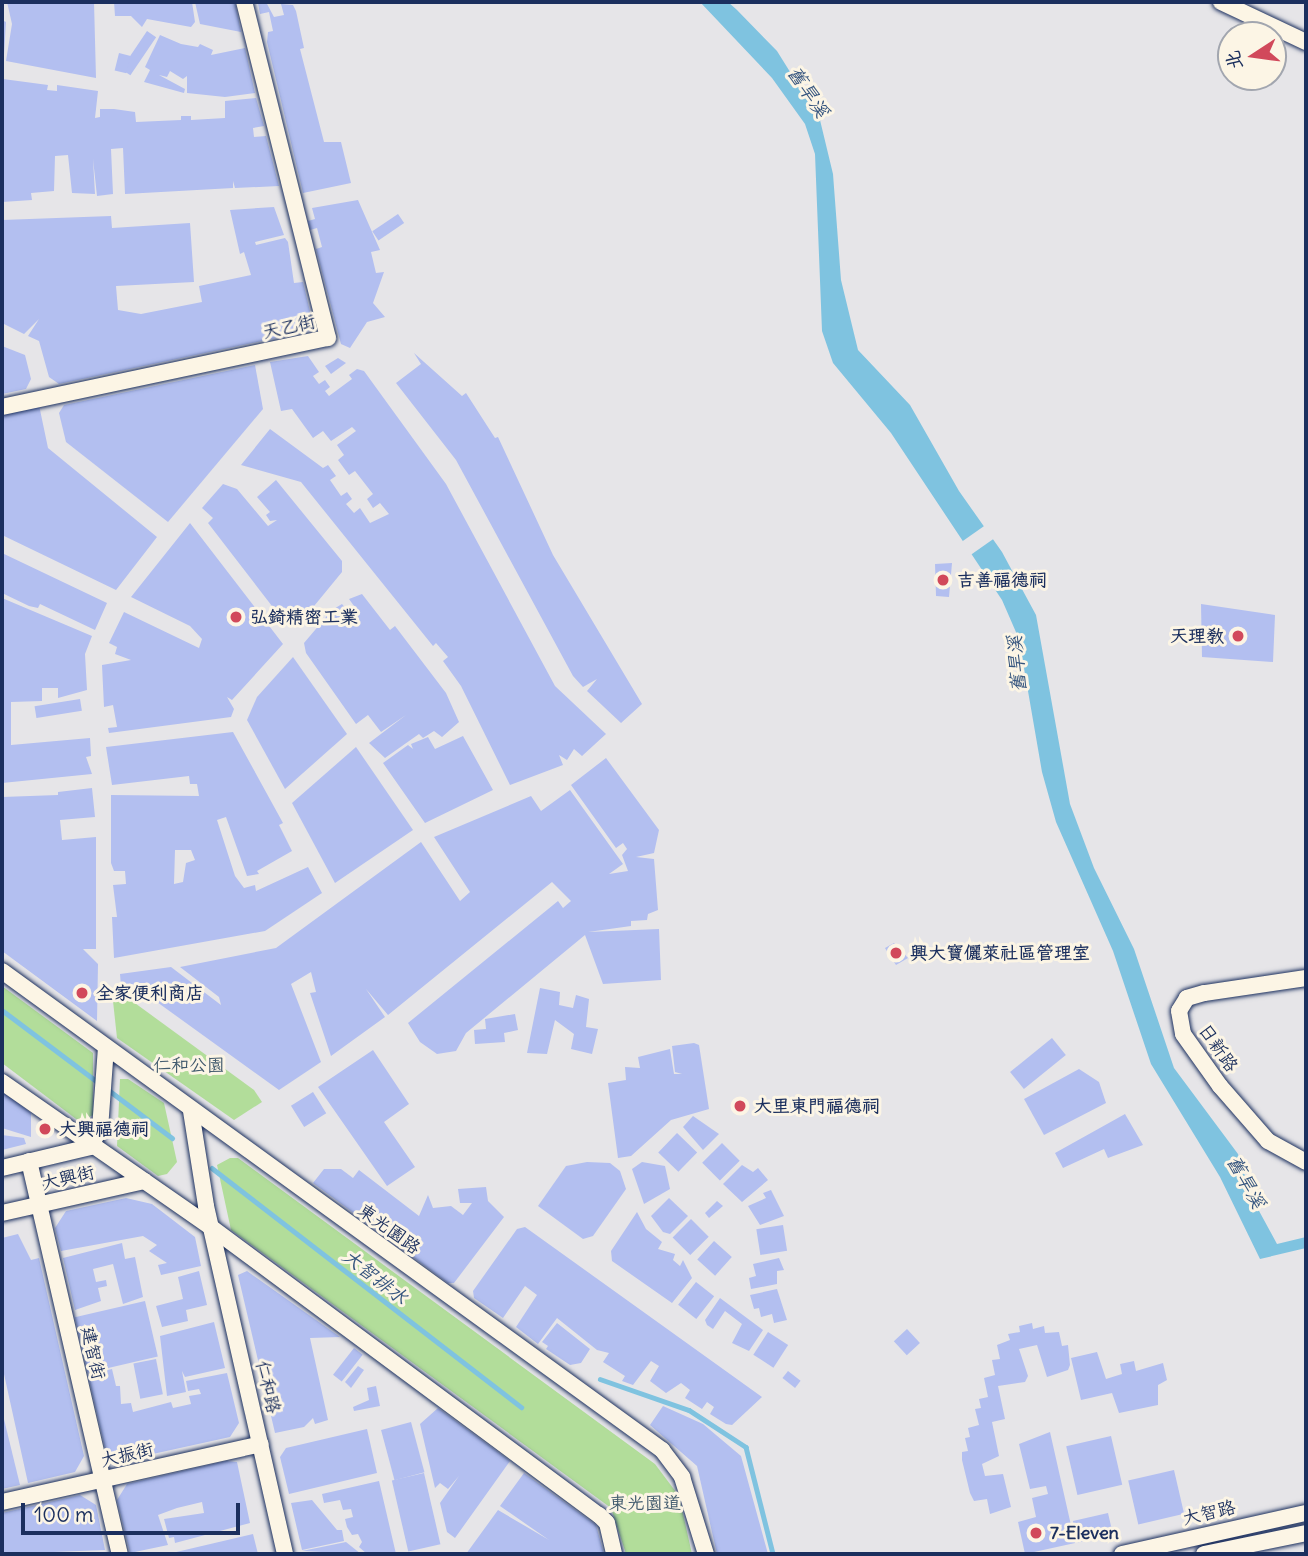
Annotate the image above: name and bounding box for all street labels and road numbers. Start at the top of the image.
street label: 天乙街 [260,310,318,344]
street label: 日新路 [1194,1020,1242,1076]
street label: 大興街 [39,1161,97,1195]
street label: 東光園路 [354,1199,424,1259]
street label: 建智街 [76,1324,110,1382]
street label: 仁和路 [251,1358,285,1416]
street label: 大振街 [98,1438,156,1472]
street label: 大智路 [1180,1496,1238,1530]

